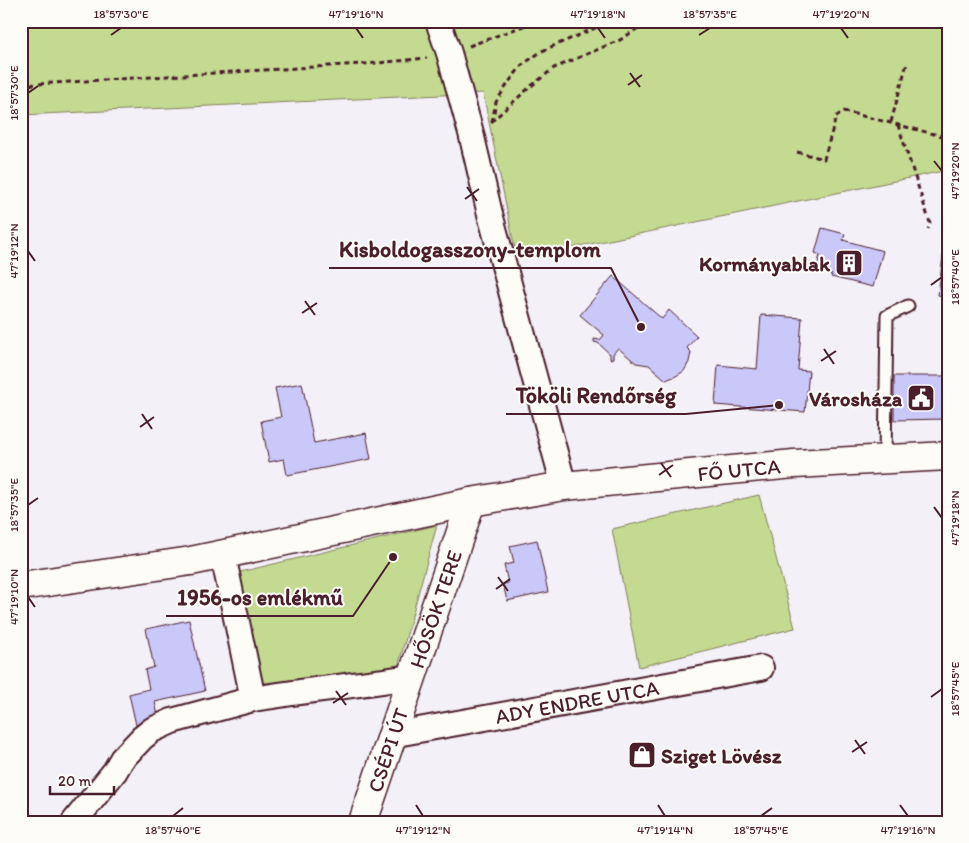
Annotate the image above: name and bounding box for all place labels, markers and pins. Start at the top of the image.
callout: Kisboldogasszony-templom [329,231,611,268]
building icon: Kormányablak [834,248,864,278]
place label: Kormányablak [699,251,831,277]
callout: Tököli Rendőrség [506,377,686,414]
public building icon: Városháza [906,383,936,413]
place label: Városháza [809,386,903,411]
callout: 1956-os emlékmű [166,579,353,616]
shop icon: Sziget Lövész [627,740,657,770]
place label: Sziget Lövész [661,743,782,769]

